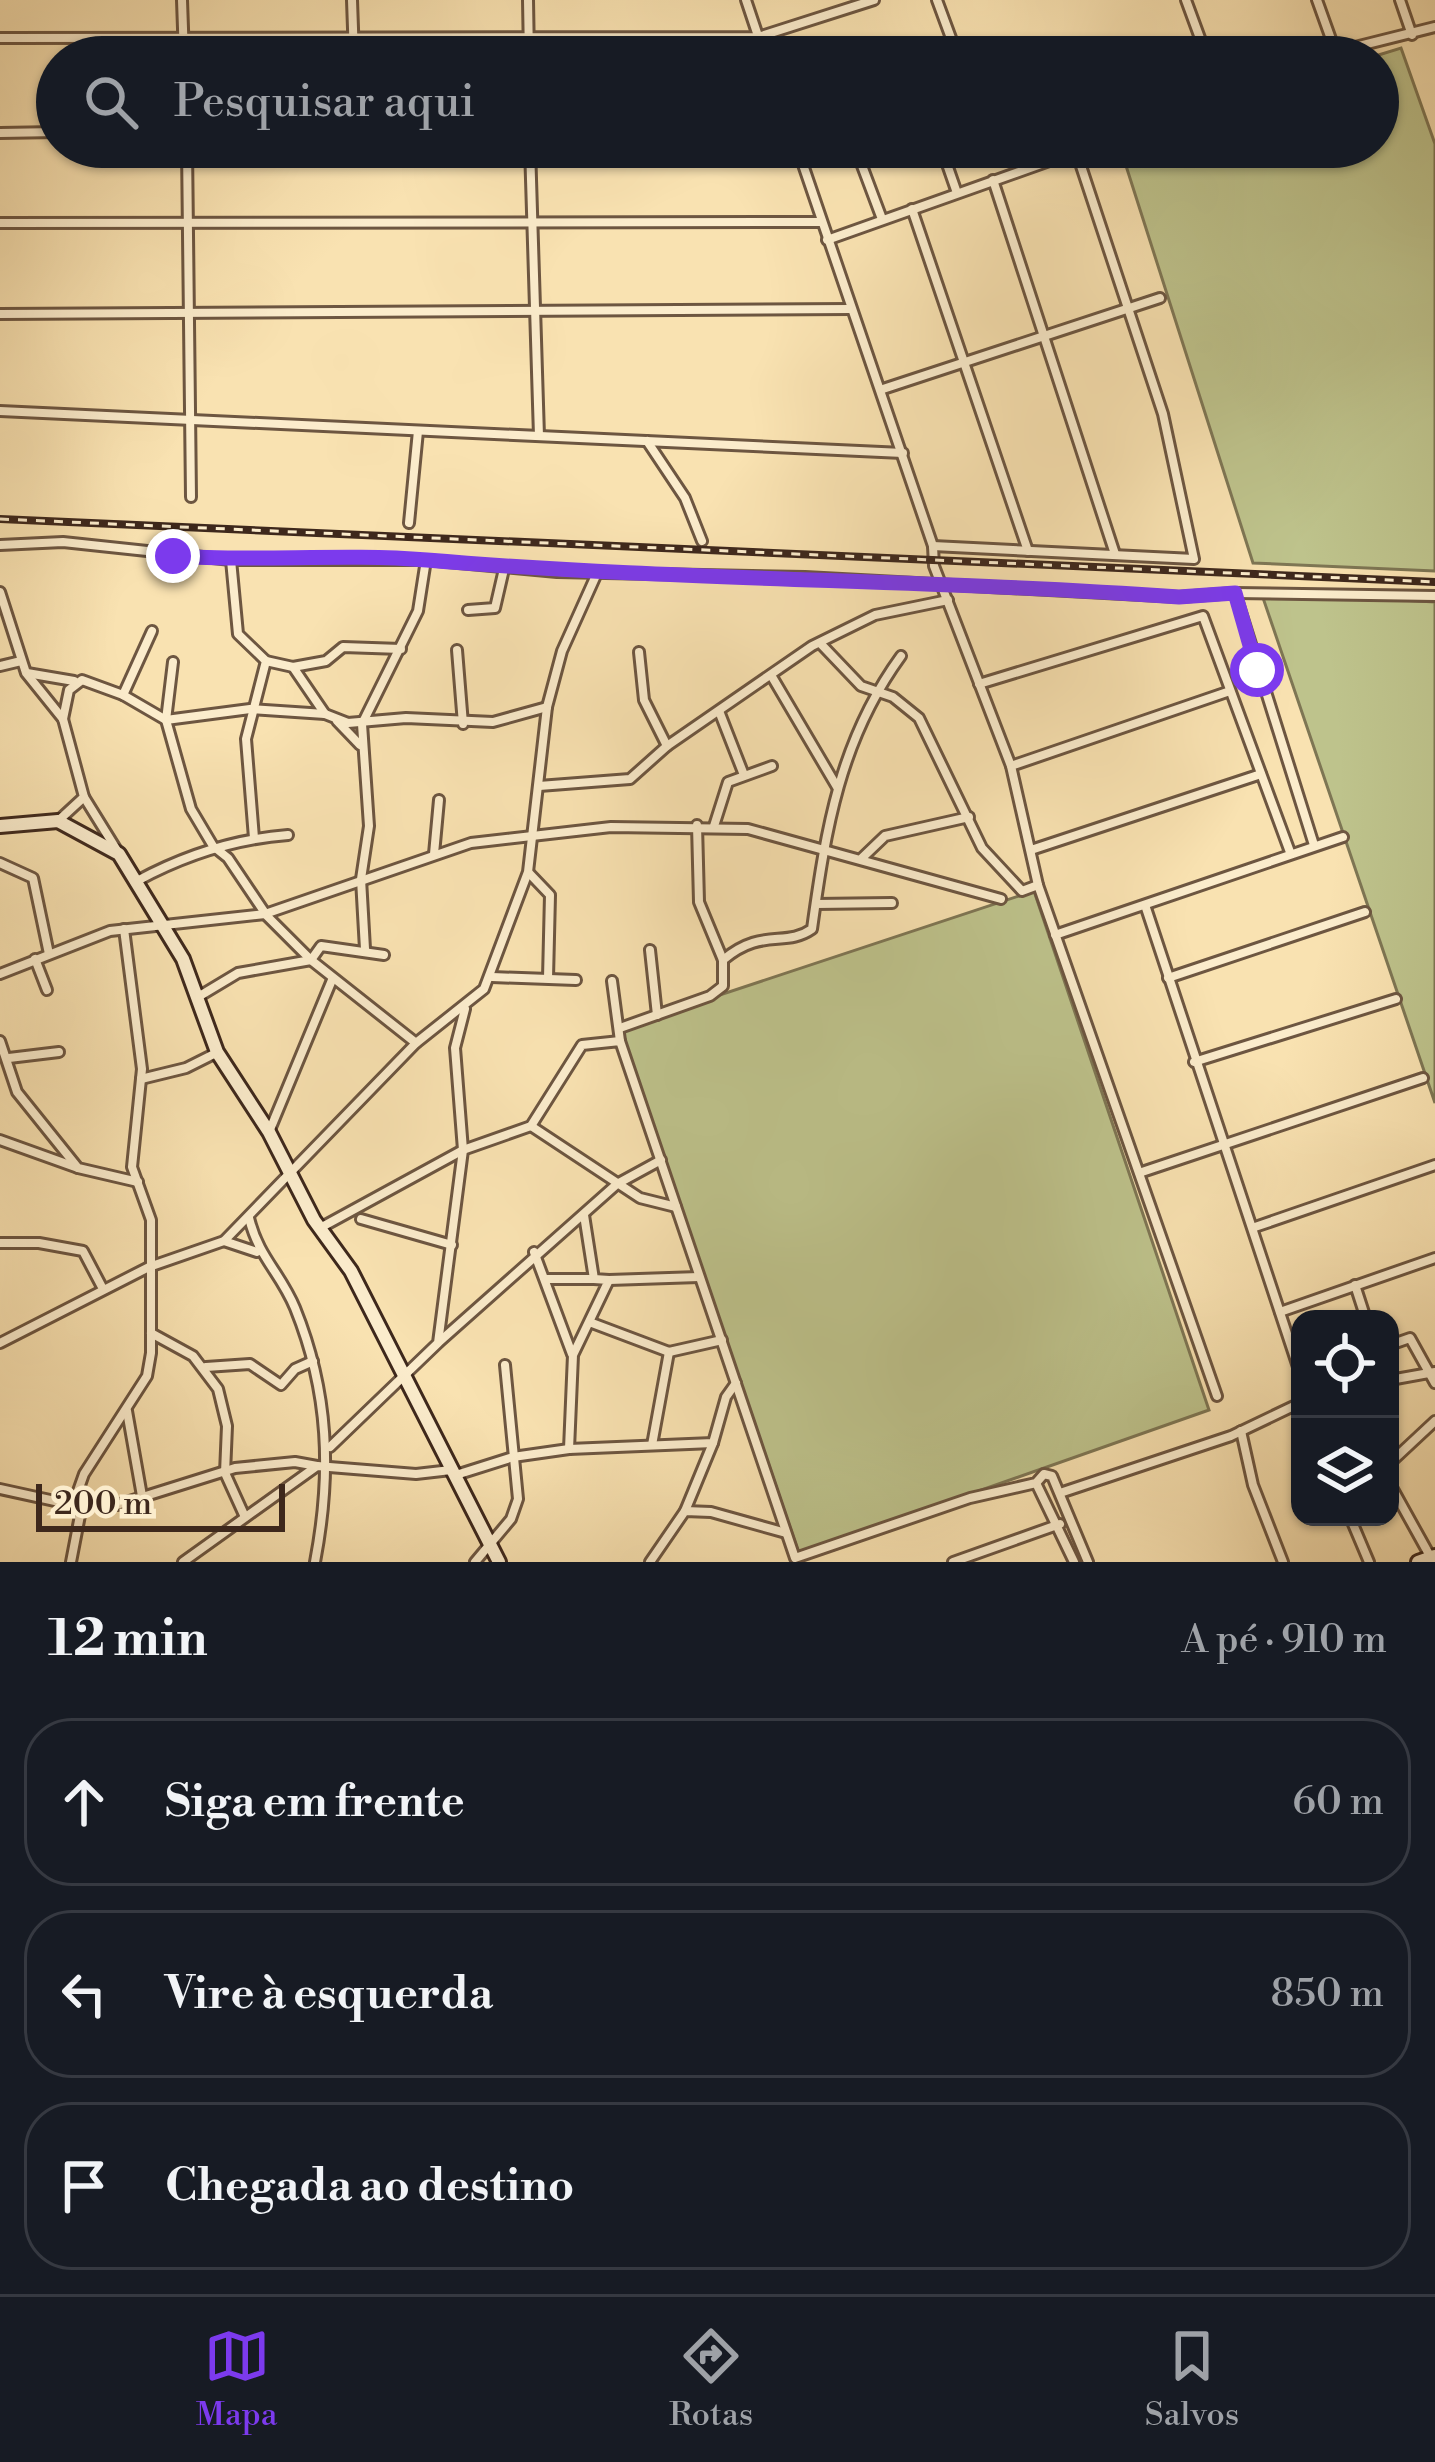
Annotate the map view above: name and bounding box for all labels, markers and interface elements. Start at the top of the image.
search box [36,36,1399,168]
icon: search [78,69,144,135]
text: Pesquisar aqui [174,74,475,131]
route end [146,529,200,583]
route start [1230,643,1284,697]
map controls [1291,1310,1399,1526]
button: locate [1291,1310,1399,1418]
button: layers [1291,1418,1399,1526]
scale bar [36,1478,285,1531]
text: 200 m [54,1484,152,1525]
text: 12 min [48,1608,208,1672]
text: A pé · 910 m [1181,1616,1387,1665]
icon: ahead [51,1769,117,1835]
text: Siga em frente [165,1774,465,1831]
text: 60 m [1292,1778,1384,1827]
icon: left [51,1961,117,2027]
text: Vire à esquerda [165,1966,493,2023]
text: 850 m [1271,1970,1384,2019]
icon: arrive [51,2153,117,2219]
text: Chegada ao destino [165,2158,574,2215]
tab: Mapa [196,2323,277,2436]
tab: Rotas [669,2323,753,2436]
tab: Salvos [1145,2323,1239,2436]

